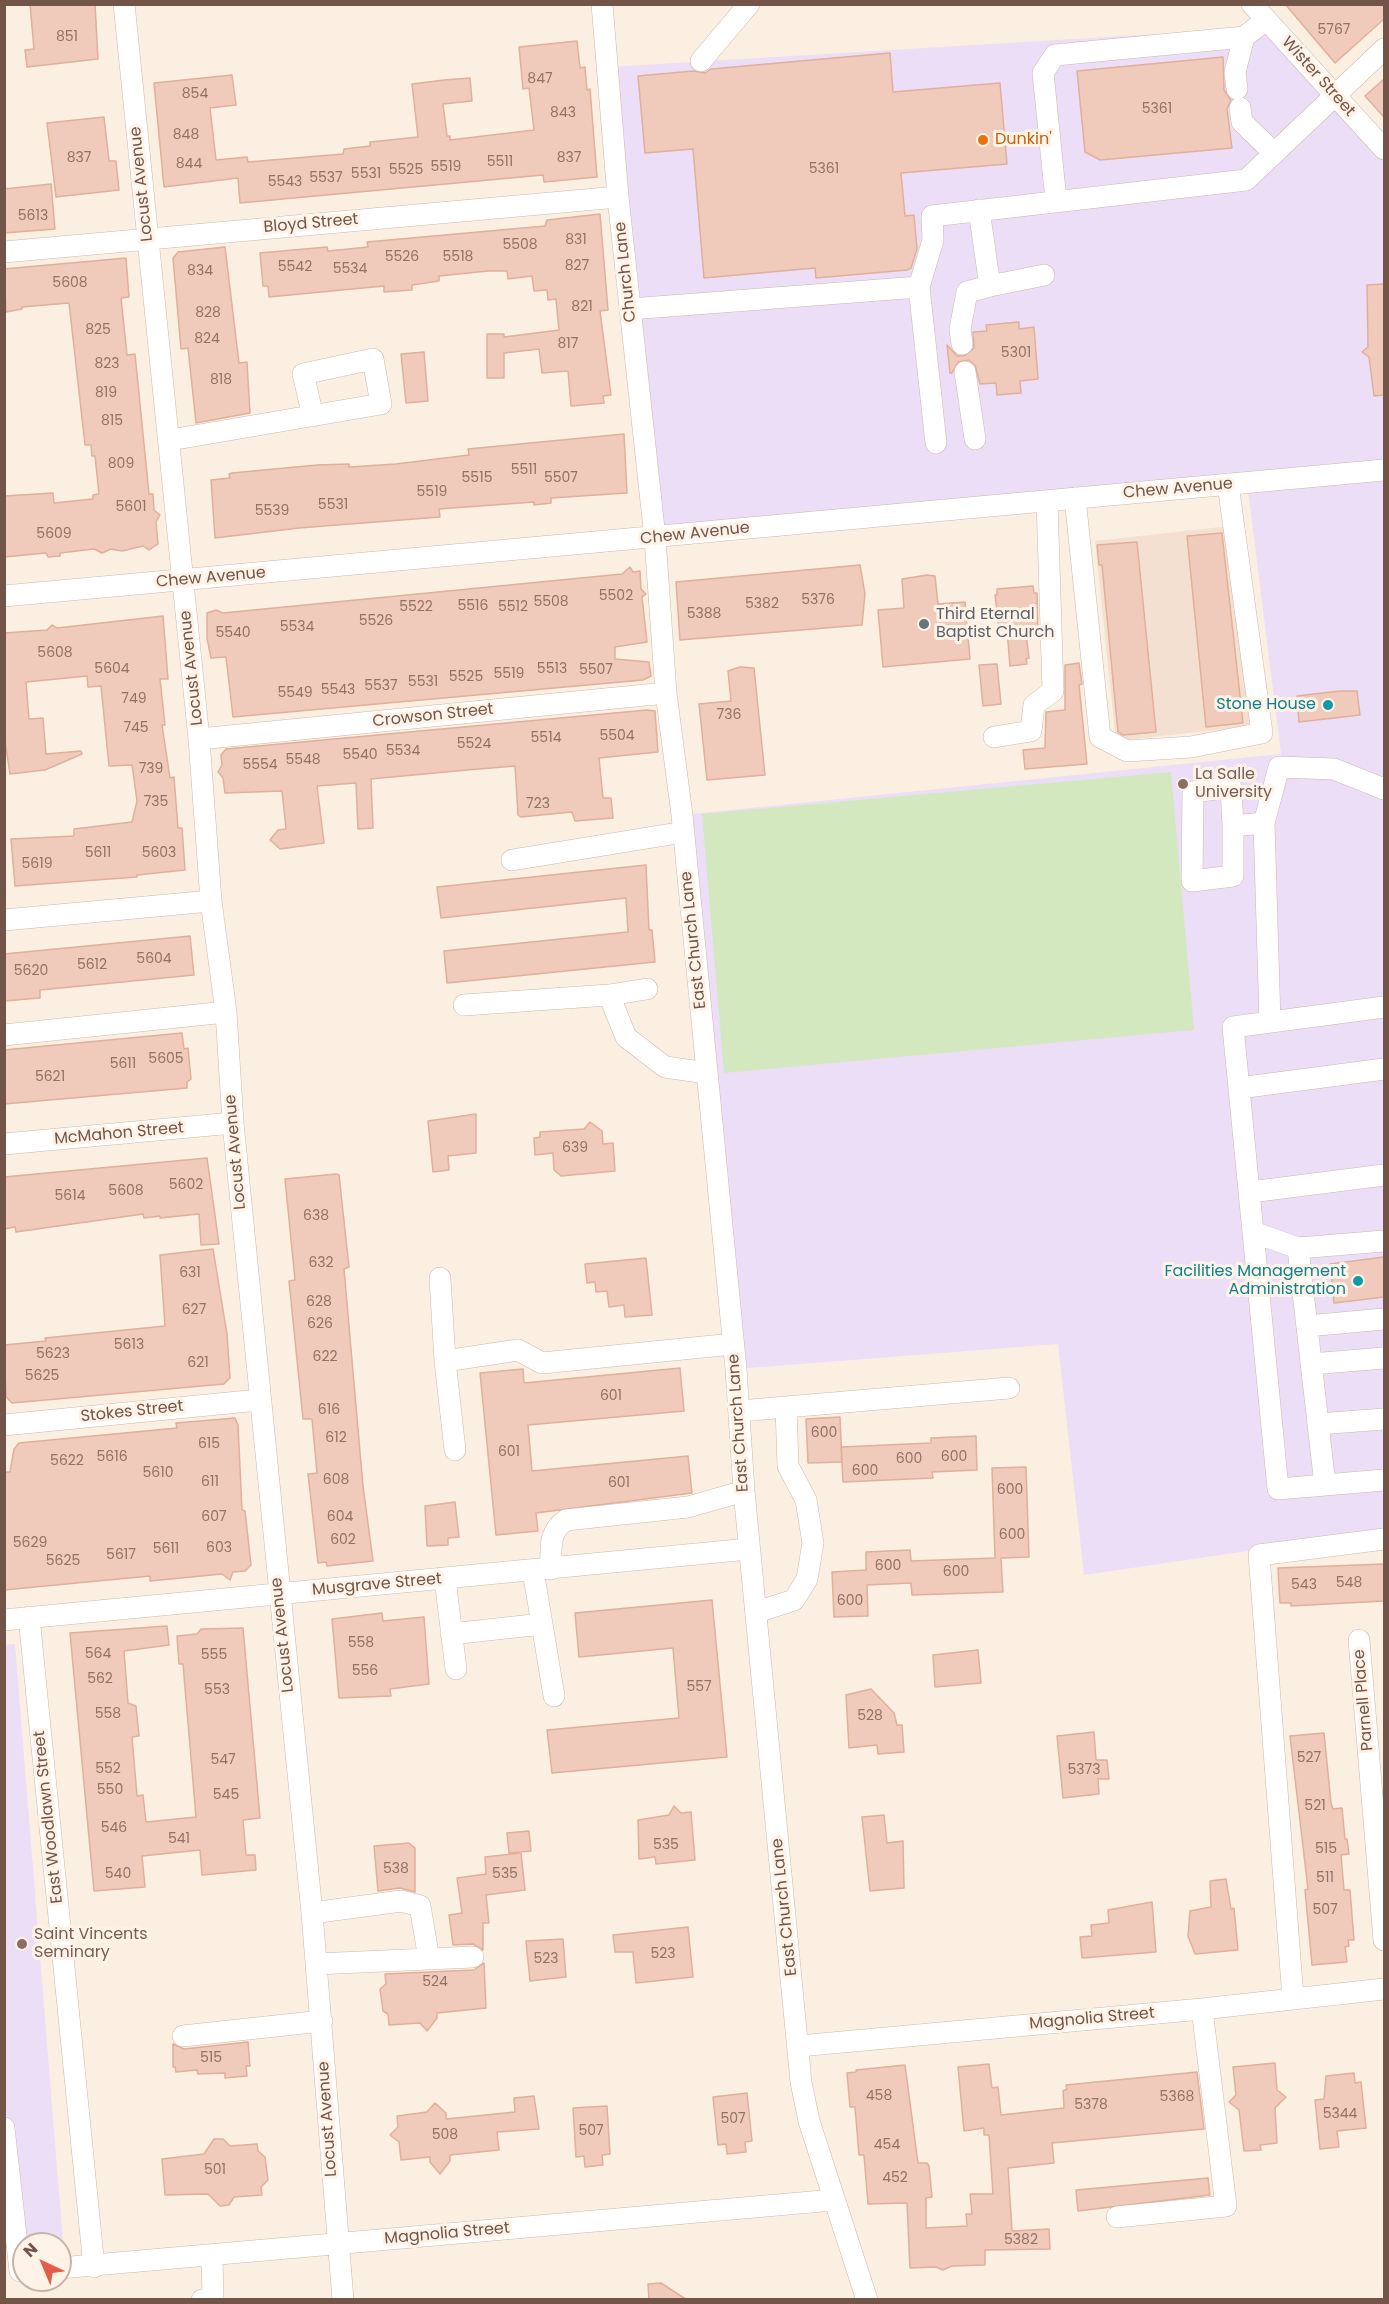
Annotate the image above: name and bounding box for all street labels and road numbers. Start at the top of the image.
street label: Wister Street [1277,33,1359,121]
street label: Locust Avenue [126,125,158,243]
street label: Bloyd Street [263,210,359,238]
street label: Church Lane [611,221,641,323]
street label: Chew Avenue [1122,475,1234,503]
street label: Chew Avenue [639,519,751,549]
street label: Chew Avenue [155,564,267,592]
street label: Locust Avenue [176,609,208,727]
street label: Crowson Street [372,700,494,732]
street label: East Church Lane [677,870,711,1010]
street label: Locust Avenue [221,1094,251,1210]
street label: McMahon Street [53,1119,185,1149]
street label: East Church Lane [725,1353,753,1493]
street label: Stokes Street [80,1397,184,1427]
street label: Musgrave Street [311,1570,443,1600]
street label: Locust Avenue [267,1576,299,1694]
street label: Parnell Place [1350,1648,1378,1752]
street label: East Woodlawn Street [30,1730,68,1904]
street label: East Church Lane [768,1837,802,1977]
street label: Magnolia Street [1029,2004,1155,2034]
street label: Locust Avenue [314,2061,342,2177]
street label: Magnolia Street [384,2219,510,2249]

